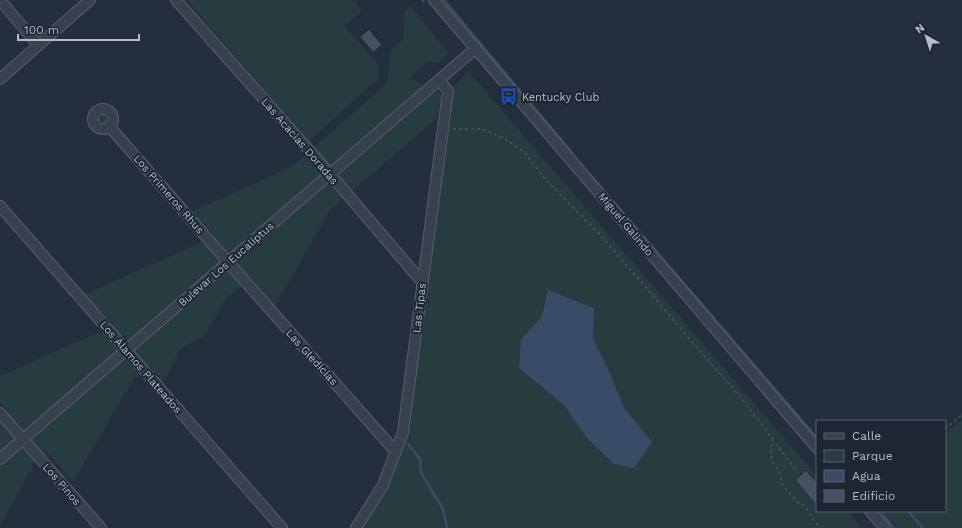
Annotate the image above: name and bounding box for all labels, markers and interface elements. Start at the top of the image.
scale bar [18,16,139,42]
north arrow [906,16,946,56]
text: N [913,21,927,36]
text: 100 m [24,23,59,37]
bus stop icon: Kentucky Club [499,87,519,107]
place label: Kentucky Club [522,91,599,104]
street label: Las Acacias Doradas [259,95,341,187]
street label: Los Primeros Rhus [131,152,207,237]
street label: Miguel Galindo [595,190,656,259]
street label: Bulevar Los Eucaliptus [176,219,277,309]
street label: Las Tipas [410,282,429,334]
street label: Los Álamos Plateados [97,318,185,416]
street label: Las Gledicias [283,327,340,388]
legend [816,420,946,512]
text: Calle [852,429,881,443]
text: Parque [852,449,893,463]
street label: Los Pinos [40,461,84,508]
text: Agua [852,469,881,483]
text: Edificio [852,489,895,503]

